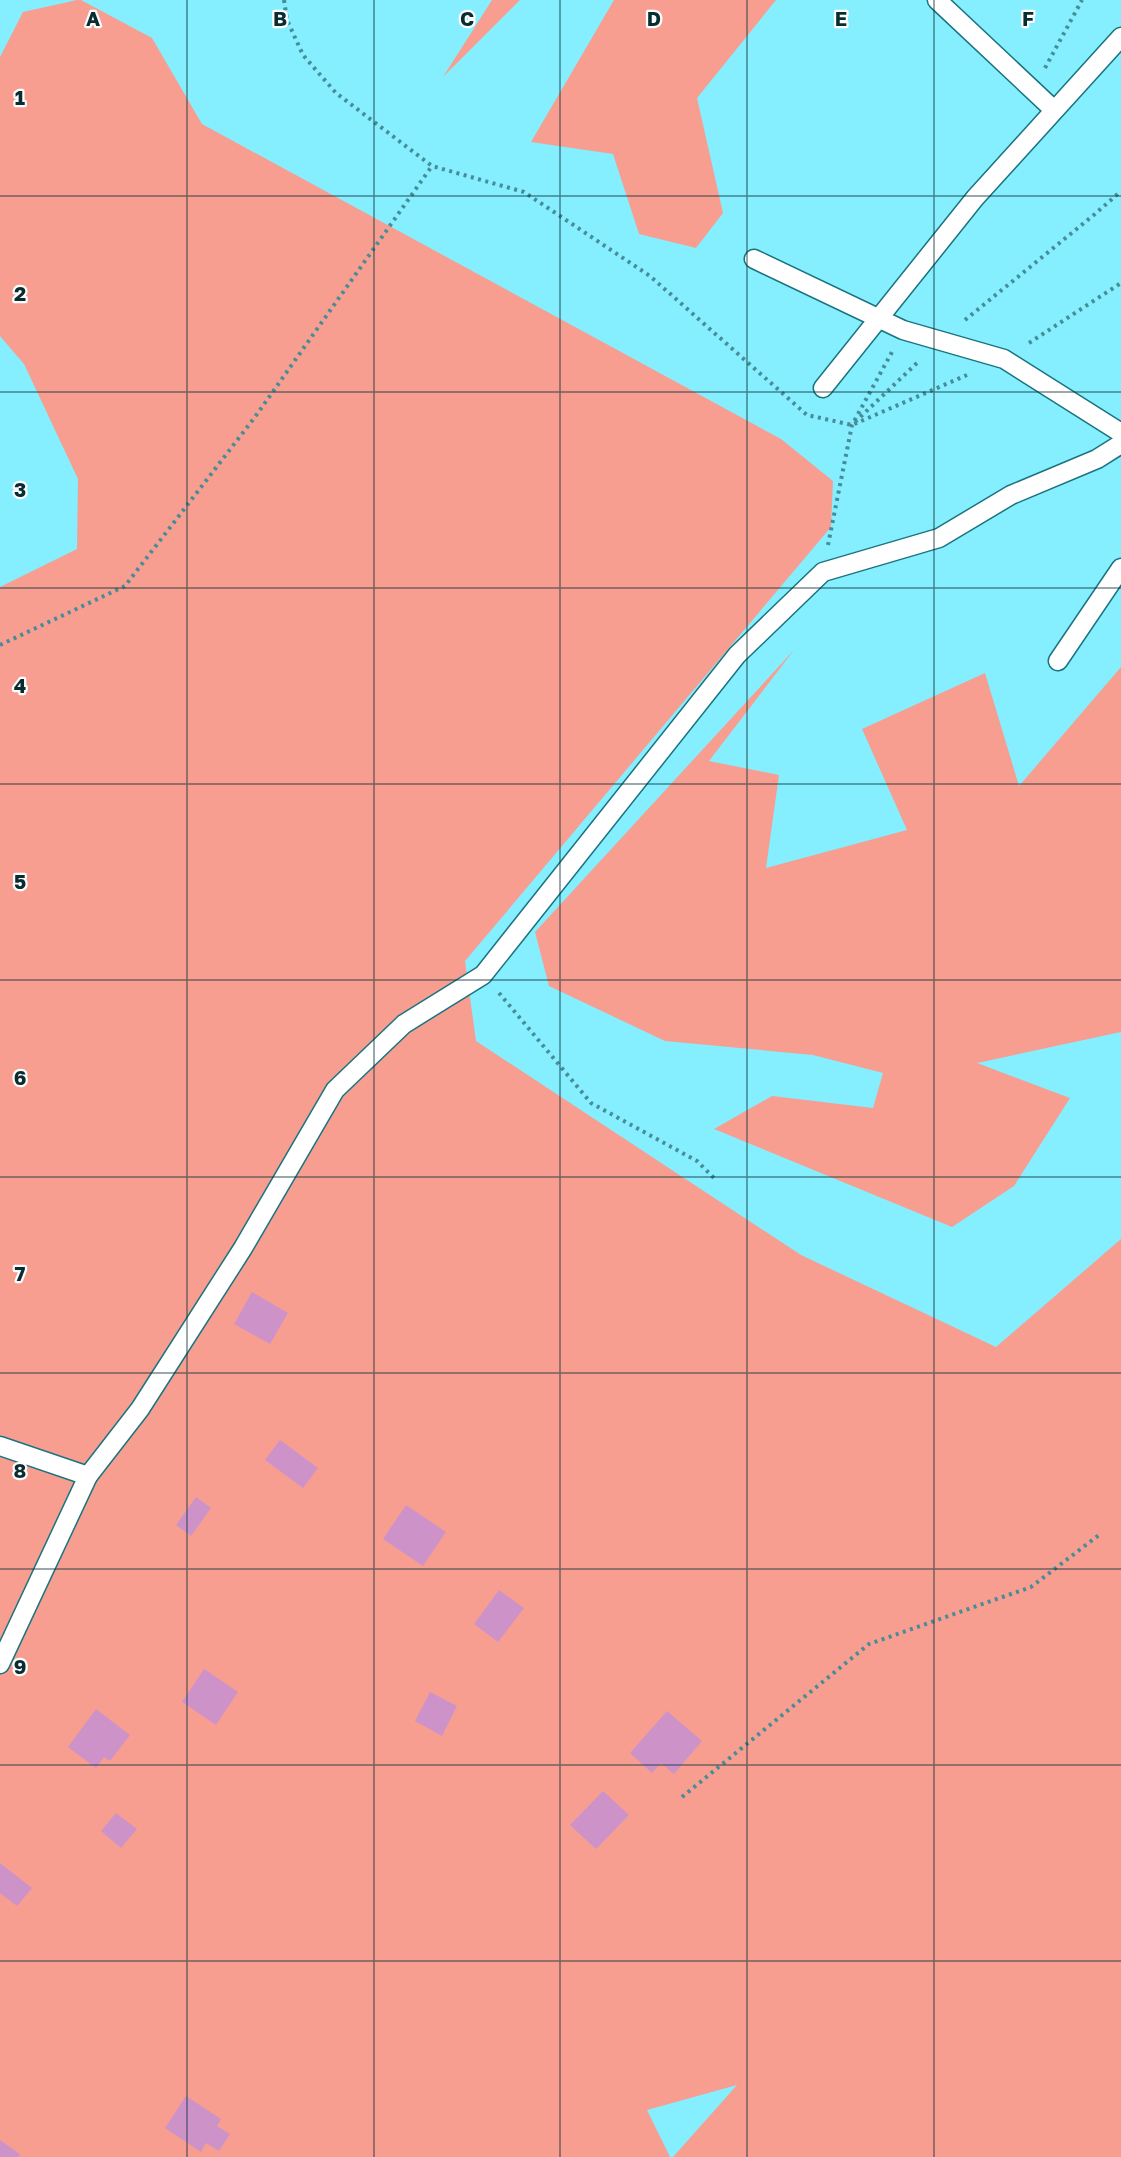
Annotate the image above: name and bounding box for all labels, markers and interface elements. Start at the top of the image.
text: A [86,6,100,30]
text: B [273,6,287,30]
text: C [460,6,474,30]
text: D [647,6,661,30]
text: E [835,6,847,30]
text: F [1022,6,1034,30]
text: 1 [15,85,25,109]
text: 2 [14,281,26,305]
text: 3 [14,477,26,501]
text: 4 [14,673,26,697]
text: 5 [14,869,26,893]
text: 6 [14,1065,26,1089]
text: 7 [15,1261,26,1285]
text: 8 [14,1458,26,1482]
text: 9 [14,1654,26,1678]

